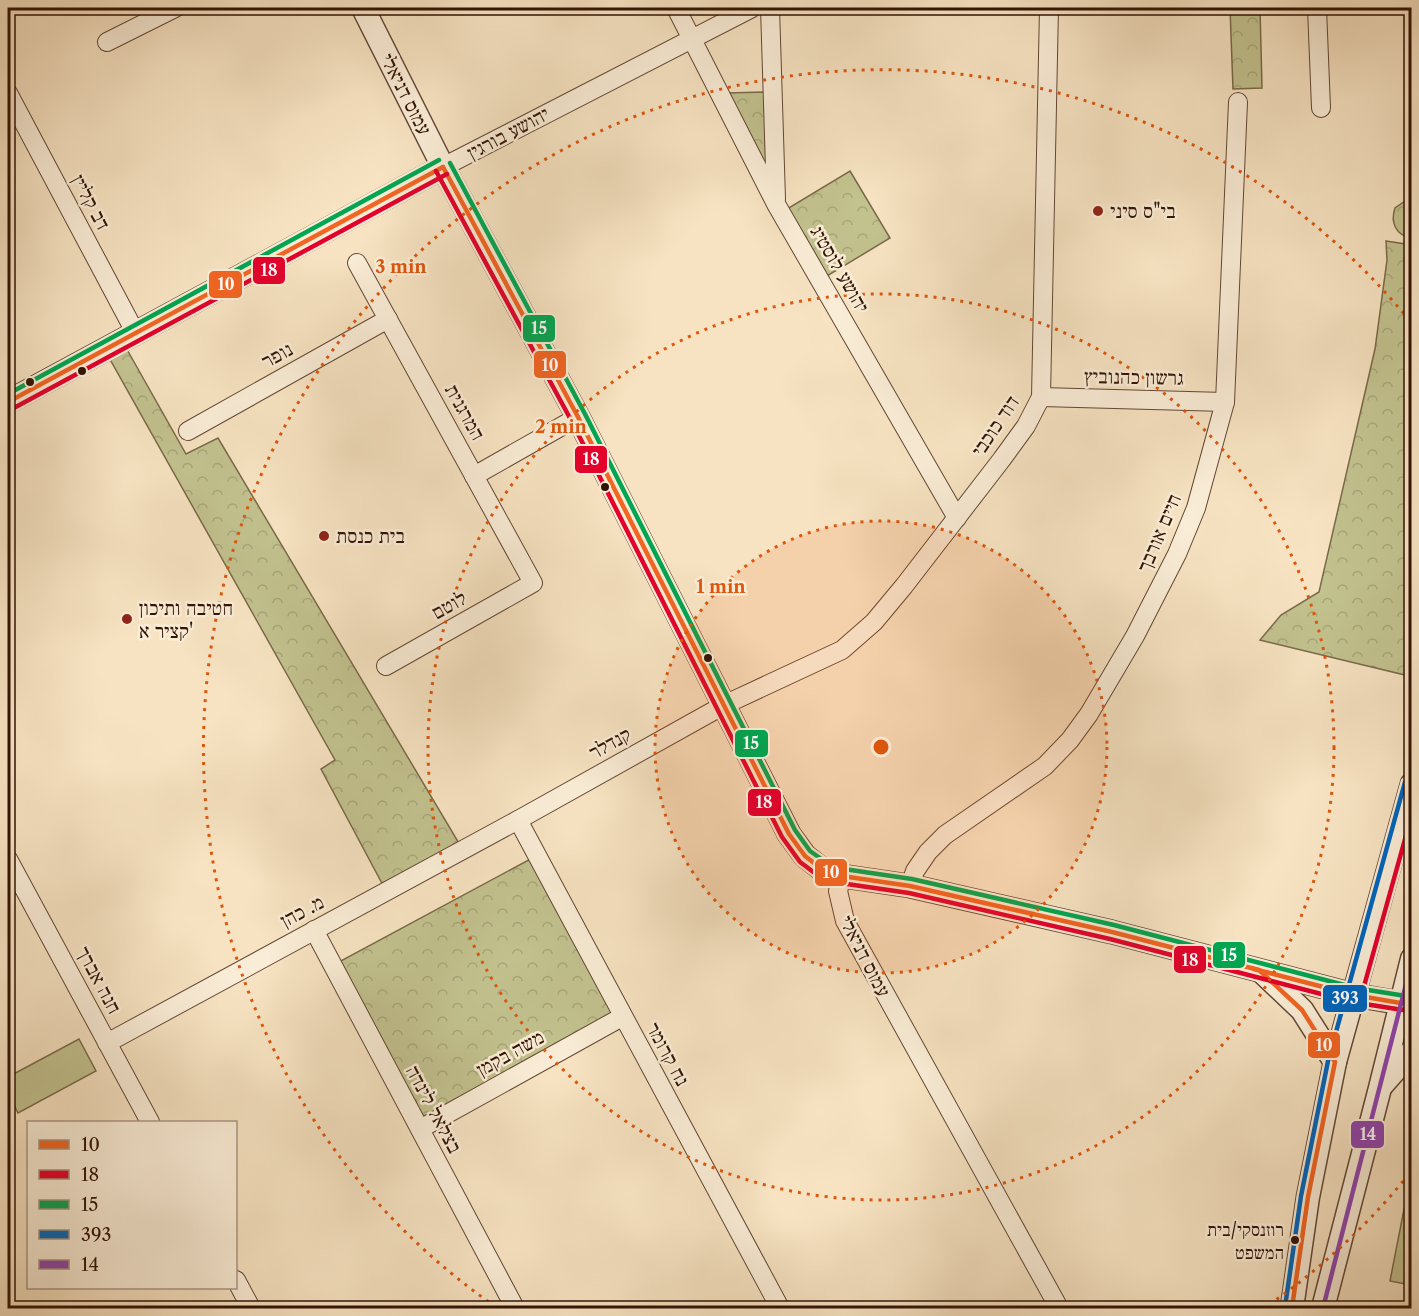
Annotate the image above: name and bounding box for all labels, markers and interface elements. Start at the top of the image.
street label: עמוס דניאלי [375,49,437,139]
street label: יהושע בורגין [463,101,553,165]
street label: דב קליין [67,170,115,234]
place label: בי"ס סיני [1110,199,1176,223]
marker: בי"ס סיני [1091,204,1105,218]
street label: יהושע לוסטיג [805,221,875,317]
line badge: 18 [252,256,286,285]
text: 3 min [375,256,427,278]
text: 18 [260,260,278,280]
line badge: 10 [208,270,243,299]
text: 10 [217,274,235,294]
line badge: 15 [522,314,556,343]
text: 15 [531,318,547,338]
street label: נופר [257,337,297,373]
line badge: 10 [533,350,567,379]
text: 10 [541,355,559,375]
street label: גרשון כהנוביץ [1084,364,1184,390]
unlabelled marker [76,365,88,377]
unlabelled marker [24,376,36,388]
street label: המרגנית [440,380,490,444]
street label: דוד כוכבי [966,391,1024,461]
text: 2 min [535,416,588,438]
line badge: 18 [574,445,608,474]
text: 18 [582,449,600,469]
unlabelled marker [599,481,611,493]
street label: חיים אורבך [1132,490,1186,576]
place label: בית כנסת [336,524,405,548]
marker: בית כנסת [317,529,331,543]
text: 1 min [696,576,746,598]
street label: לוטם [427,586,471,624]
place label: חטיבה ותיכון קציר א' [139,596,233,643]
marker: חטיבה ותיכון קציר א' [120,612,134,626]
unlabelled marker [702,652,714,664]
street label: קנדלר [585,722,635,764]
line badge: 15 [734,729,769,758]
text: 15 [743,733,759,753]
centre of rings [871,737,891,757]
line badge: 18 [747,788,782,817]
text: 18 [755,792,773,812]
line badge: 10 [814,858,848,887]
text: 10 [822,862,840,882]
street label: מ. כהן [276,890,328,932]
street label: עמוס דניאלי [834,911,896,1001]
line badge: 15 [1212,941,1246,969]
street label: חנה אברך [71,942,127,1018]
line badge: 18 [1173,945,1207,974]
text: 15 [1221,945,1237,965]
text: 18 [1181,950,1199,970]
line badge: 393 [1322,984,1368,1013]
text: 393 [1331,988,1359,1008]
street label: נח קרומר [641,1018,695,1090]
street label: משה בקמן [472,1025,548,1081]
line badge: 10 [1307,1031,1341,1059]
text: 10 [1315,1035,1333,1055]
street label: בצלאל לינדה [401,1061,467,1157]
line badge: 14 [1350,1120,1385,1149]
legend [27,1121,237,1289]
text: 14 [1360,1124,1376,1144]
text: 10 [81,1134,100,1156]
text: 18 [81,1164,99,1186]
text: 15 [81,1194,98,1216]
place label: רוזנסקי/בית המשפט [1207,1219,1284,1264]
text: 393 [81,1224,111,1246]
marker: רוזנסקי/בית המשפט [1289,1234,1301,1246]
text: 14 [81,1254,99,1276]

